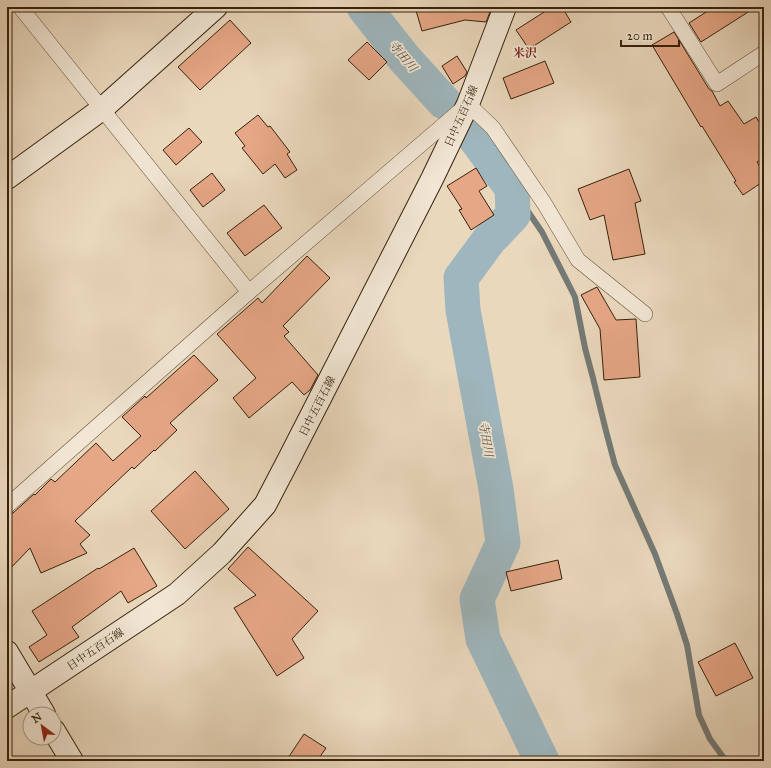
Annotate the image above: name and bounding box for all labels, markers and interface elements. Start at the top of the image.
scale bar [621,22,679,48]
text: 20 m [627,29,653,43]
water label: 寺田川 [386,38,421,76]
district label: 米沢 [513,46,537,60]
street label: 日中五百石線 [442,83,481,149]
street label: 日中五百石線 [297,374,338,439]
water label: 寺田川 [476,420,496,460]
street label: 日中五百石線 [64,626,126,673]
north arrow [22,706,62,746]
text: N [30,710,45,726]

